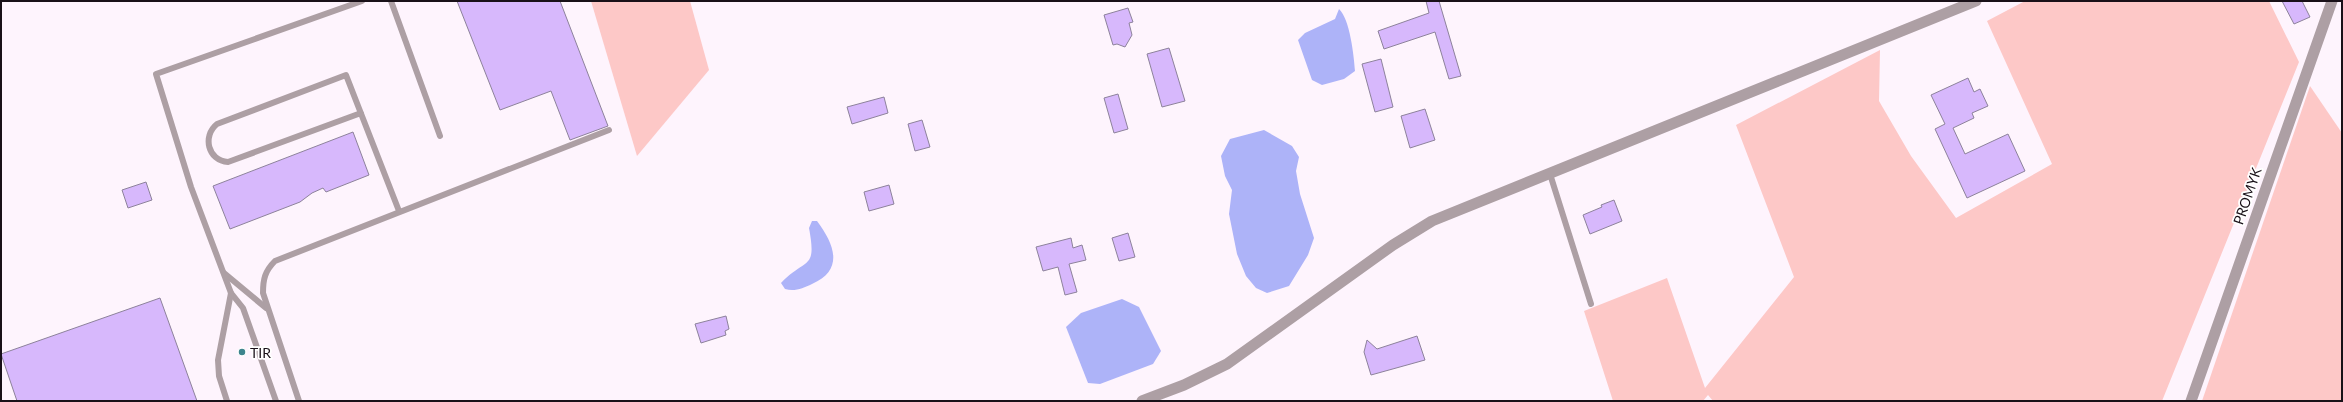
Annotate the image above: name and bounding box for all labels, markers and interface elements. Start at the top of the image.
street label: PROMYK [2229,165,2265,227]
place label: TIR [250,344,271,361]
marker: TIR [237,347,247,357]

